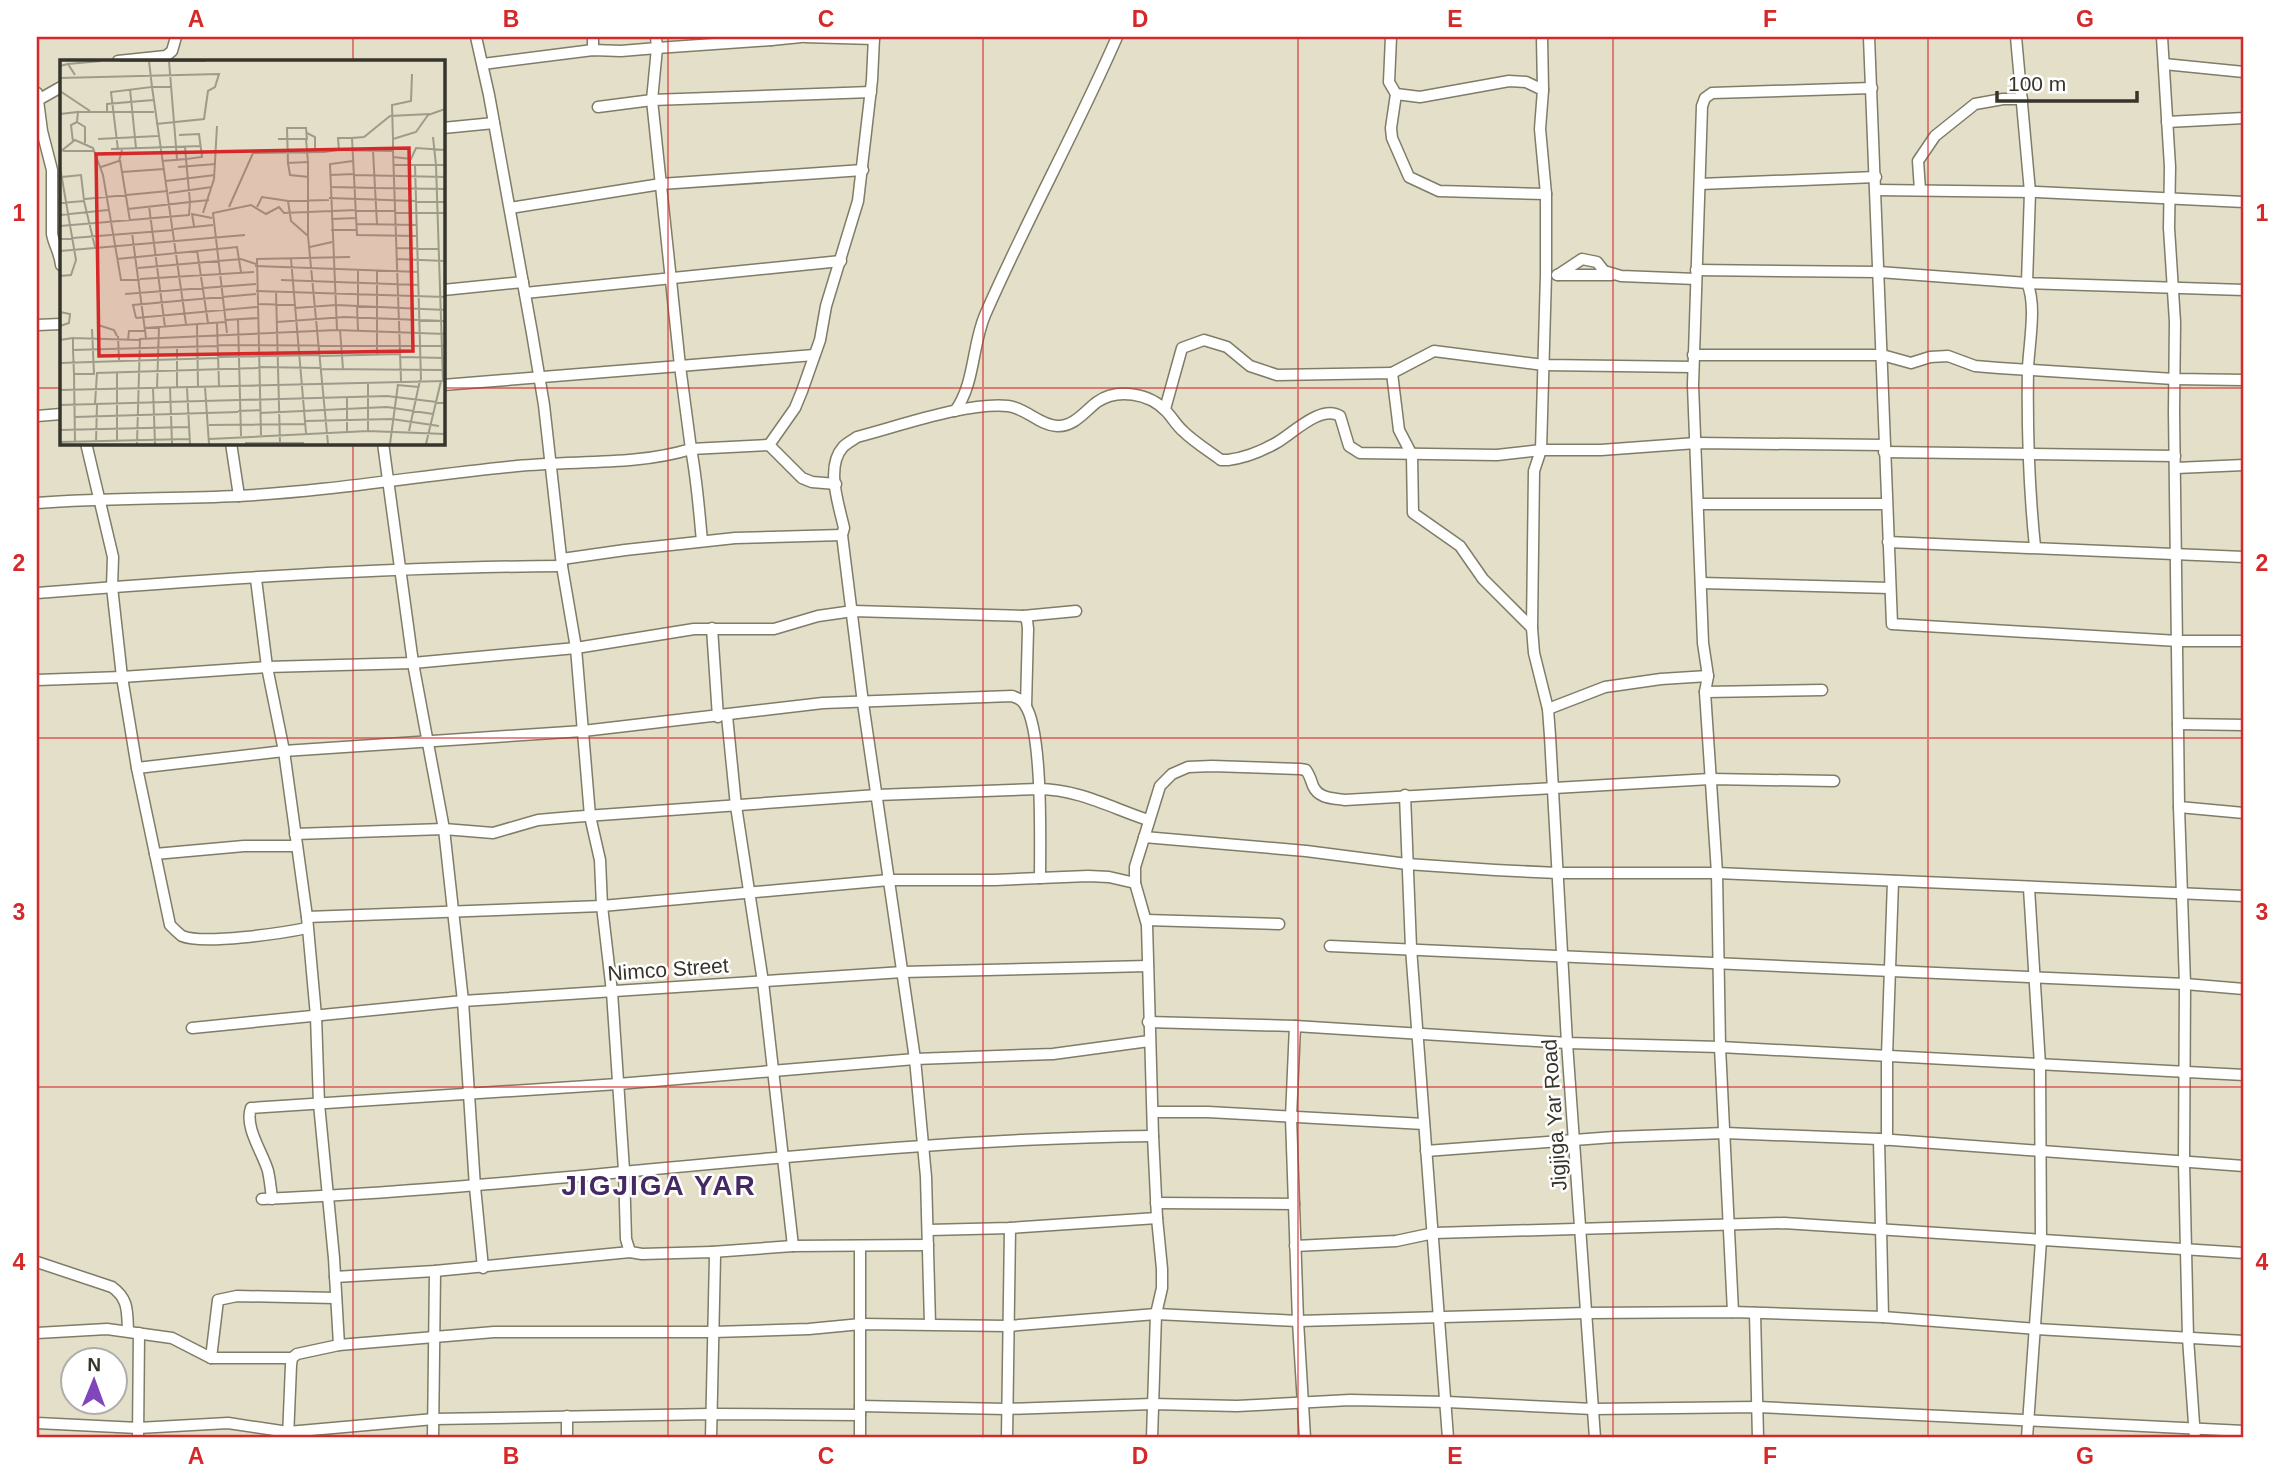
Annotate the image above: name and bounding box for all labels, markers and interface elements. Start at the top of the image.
text: A [188,6,204,32]
text: B [503,6,519,32]
text: C [818,6,834,32]
text: D [1132,6,1148,32]
text: E [1447,6,1463,32]
text: F [1763,6,1777,32]
text: G [2076,6,2094,32]
inset map [60,60,444,444]
scale bar [1997,60,2138,104]
text: 100 m [2008,72,2066,95]
text: 1 [13,200,26,226]
text: 1 [2256,200,2269,226]
text: 2 [13,550,25,576]
text: 2 [2256,550,2268,576]
text: 3 [13,899,25,925]
text: 3 [2256,899,2268,925]
street label: Nimco Street [607,953,729,985]
street label: Jigjiga Yar Road [1537,1038,1571,1192]
district label: JIGJIGA YAR [561,1170,757,1201]
text: 4 [13,1249,26,1275]
text: 4 [2256,1249,2269,1275]
north arrow [60,1346,130,1416]
text: N [87,1354,101,1375]
text: A [188,1443,204,1469]
text: B [503,1443,519,1469]
text: C [818,1443,834,1469]
text: D [1132,1443,1148,1469]
text: E [1447,1443,1463,1469]
text: F [1763,1443,1777,1469]
text: G [2076,1443,2094,1469]

